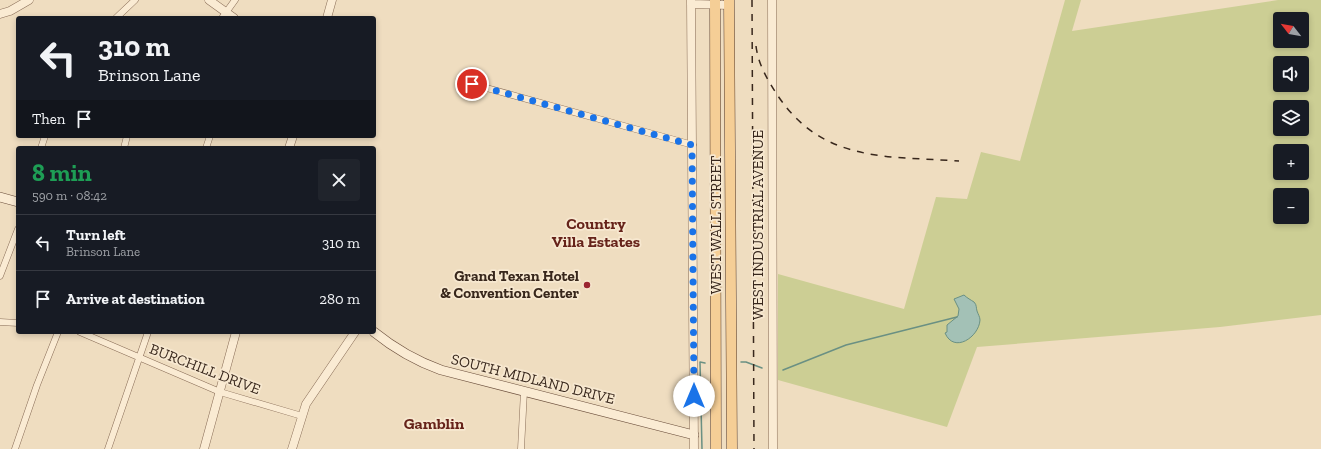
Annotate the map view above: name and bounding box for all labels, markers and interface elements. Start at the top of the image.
north arrow [1273,12,1309,48]
map controls [1273,12,1309,224]
text: 310 m [98,30,170,63]
icon: left [32,32,84,84]
button: sound [1273,56,1309,92]
text: Brinson Lane [98,64,201,86]
pin [455,67,489,101]
icon: arrive [461,73,483,95]
button: layers [1273,100,1309,136]
icon: arrive [73,108,95,130]
text: Then [32,110,65,128]
street label: WEST INDUSTRIAL AVENUE [749,130,767,320]
button: + [1273,144,1309,180]
street label: WEST WALL STREET [707,156,725,294]
text: 8 min [32,158,92,187]
button: close [318,159,360,201]
text: 590 m · 08:42 [32,188,107,203]
button: − [1273,188,1309,224]
district label: Country Villa Estates [552,214,640,251]
text: Turn left [66,226,126,244]
icon: left [32,232,54,254]
text: 310 m [322,234,360,252]
text: Brinson Lane [66,244,140,259]
place label: Grand Texan Hotel & Convention Center [440,267,579,302]
marker: Grand Texan Hotel & Convention Center [582,280,592,290]
icon: arrive [32,288,54,310]
text: Arrive at destination [66,290,205,308]
text: 280 m [319,290,360,308]
street label: BURCHILL DRIVE [147,340,263,398]
street label: SOUTH MIDLAND DRIVE [449,350,617,408]
position arrow [673,375,715,417]
district label: Gamblin [404,414,465,433]

